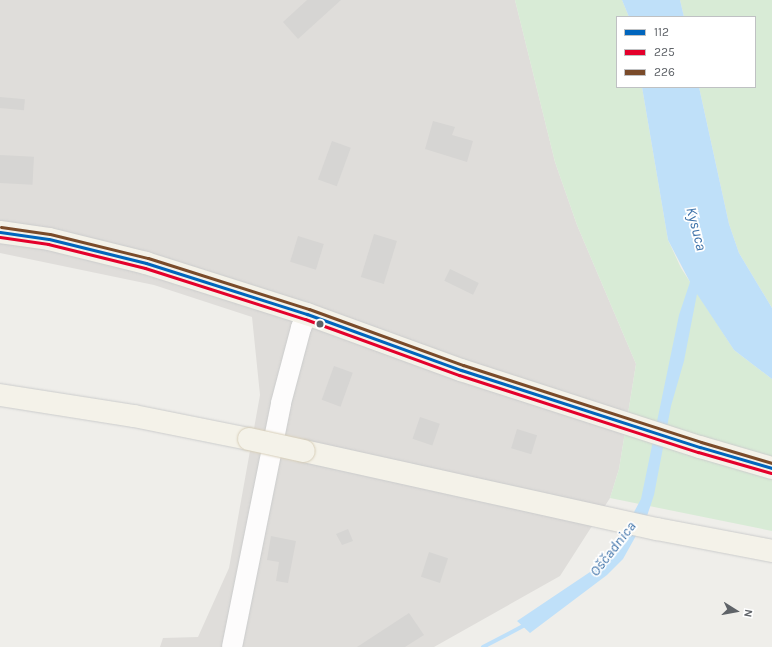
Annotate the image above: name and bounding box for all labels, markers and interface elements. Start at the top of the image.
legend [616,16,756,88]
text: 112 [654,25,669,39]
text: 225 [654,45,675,59]
text: 226 [654,65,675,79]
water label: Kysuca [682,205,710,253]
unlabelled marker [315,319,325,329]
water label: Oščadnica [586,518,640,580]
north arrow [716,591,756,631]
text: N [741,608,755,618]

